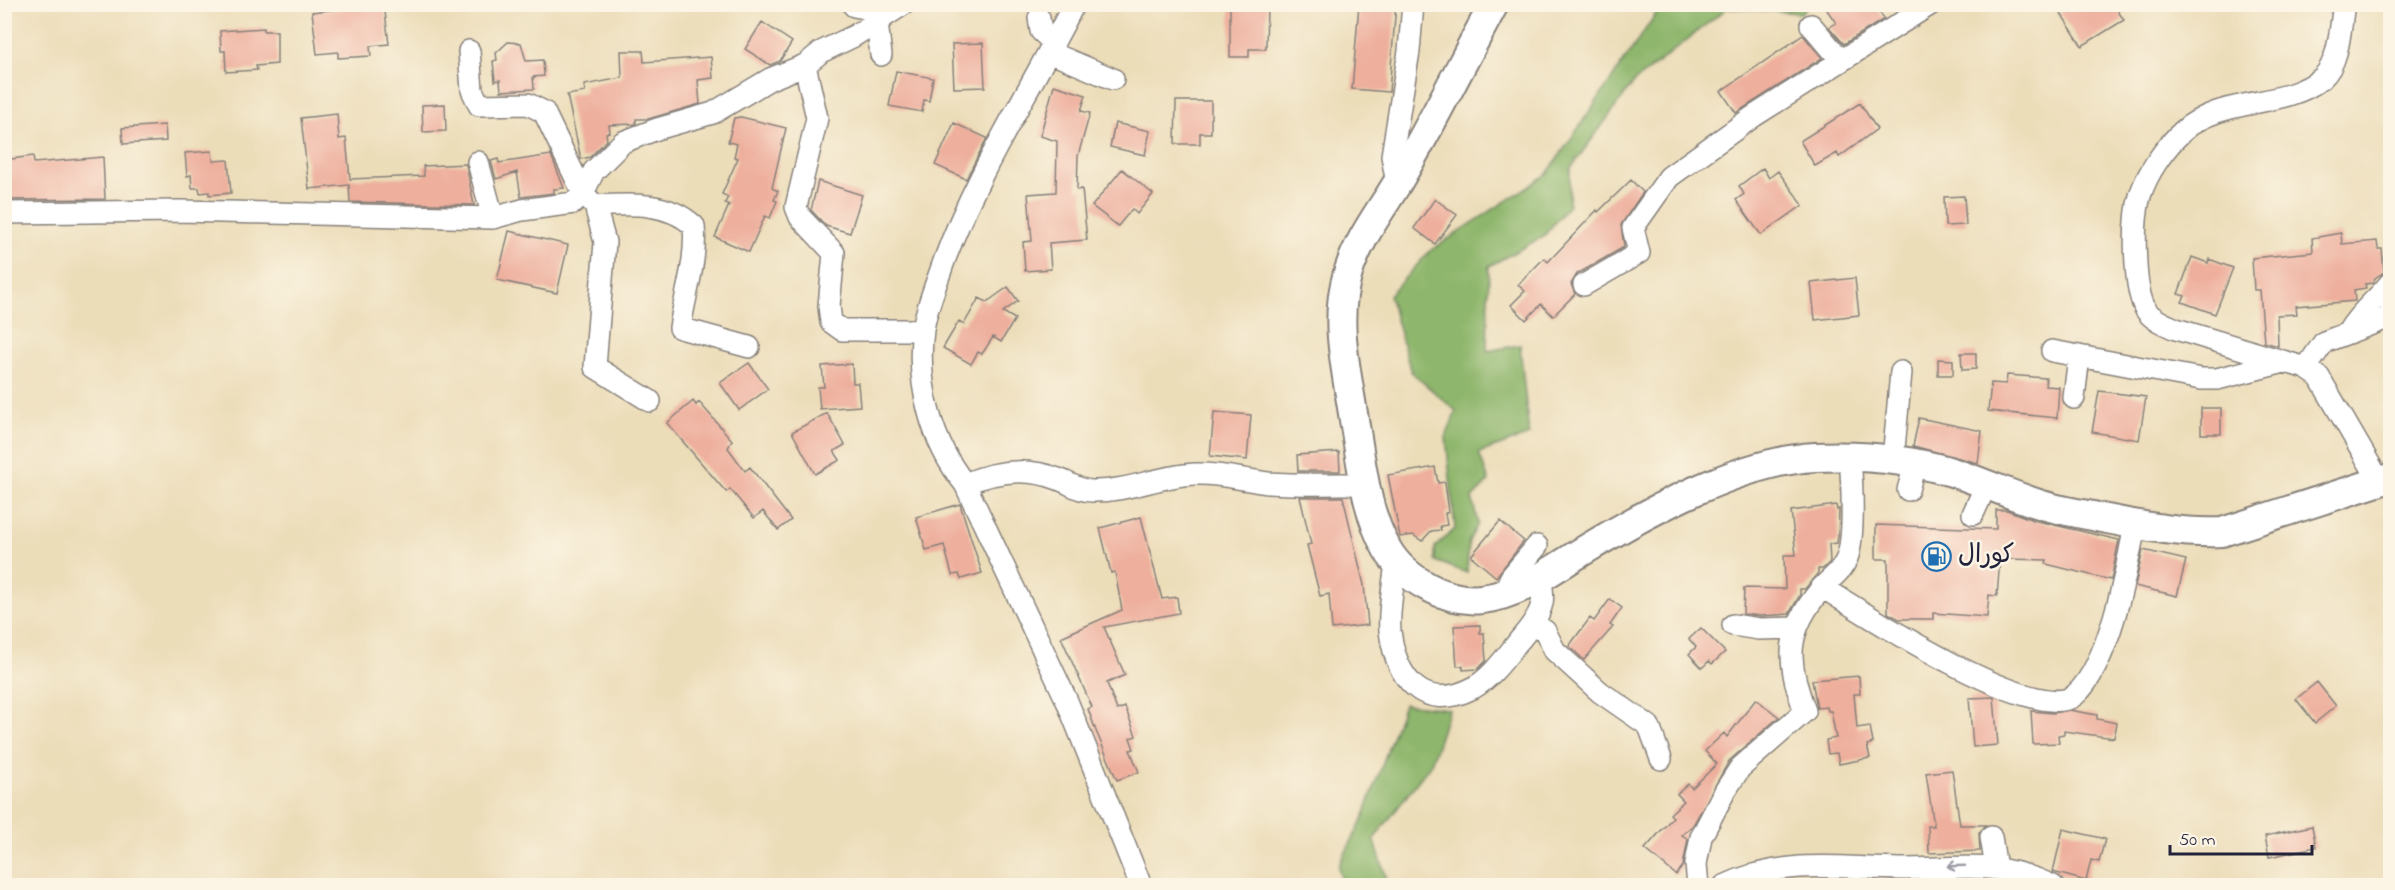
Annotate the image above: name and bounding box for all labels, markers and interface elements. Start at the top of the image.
place label: كورال [1958,537,2014,575]
fuel station icon: كورال [1921,540,1953,572]
scale bar [2170,818,2312,856]
text: 50 m [2179,828,2216,854]
one-way arrow [1946,861,1966,872]

